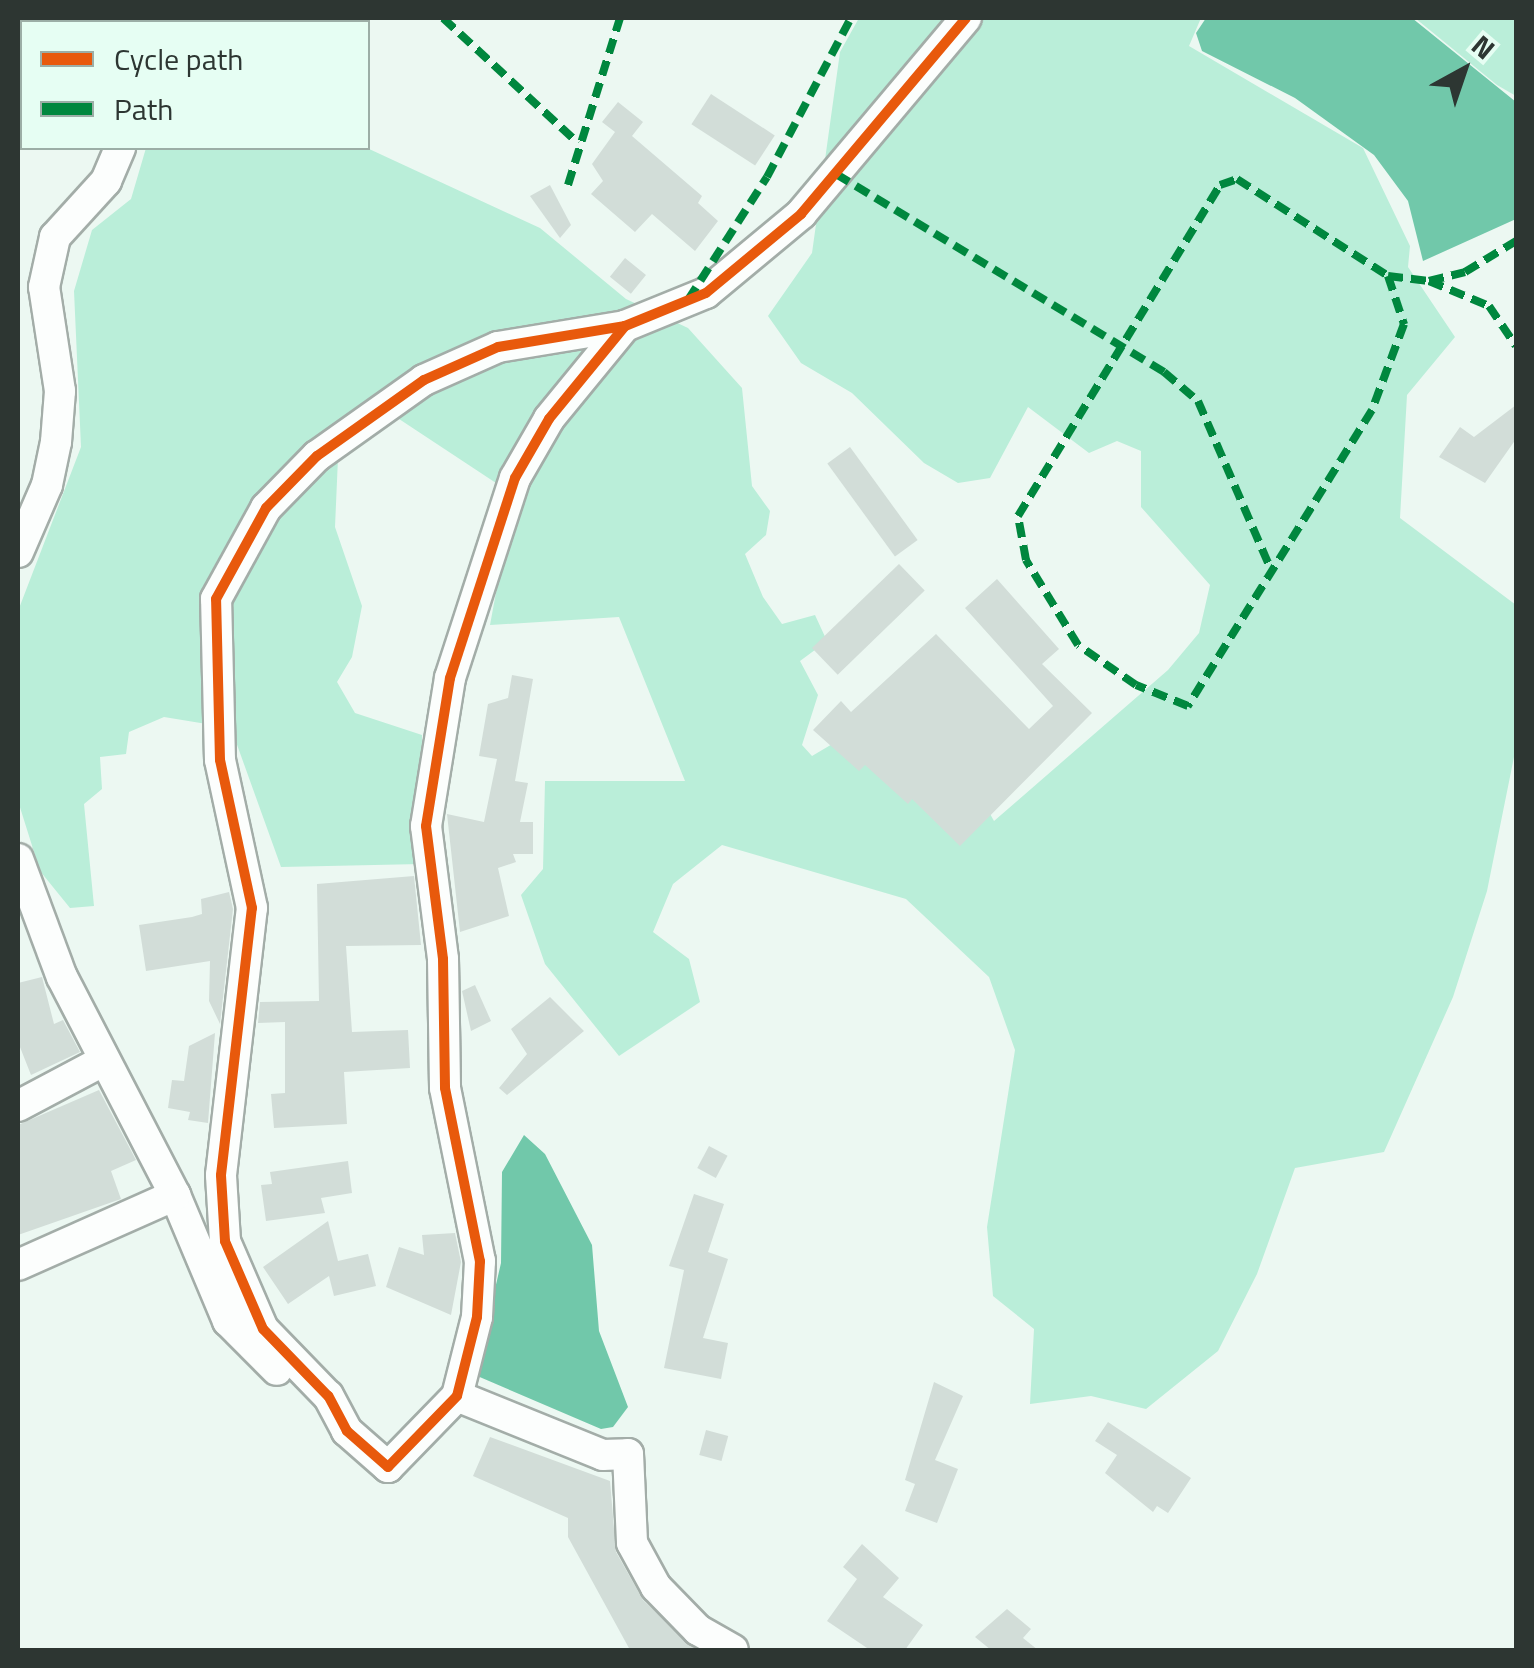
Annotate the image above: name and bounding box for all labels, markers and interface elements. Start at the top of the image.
legend [20,20,370,150]
north arrow [1414,20,1514,120]
text: N [1462,24,1505,69]
text: Cycle path [114,36,243,82]
text: Path [114,86,173,132]

